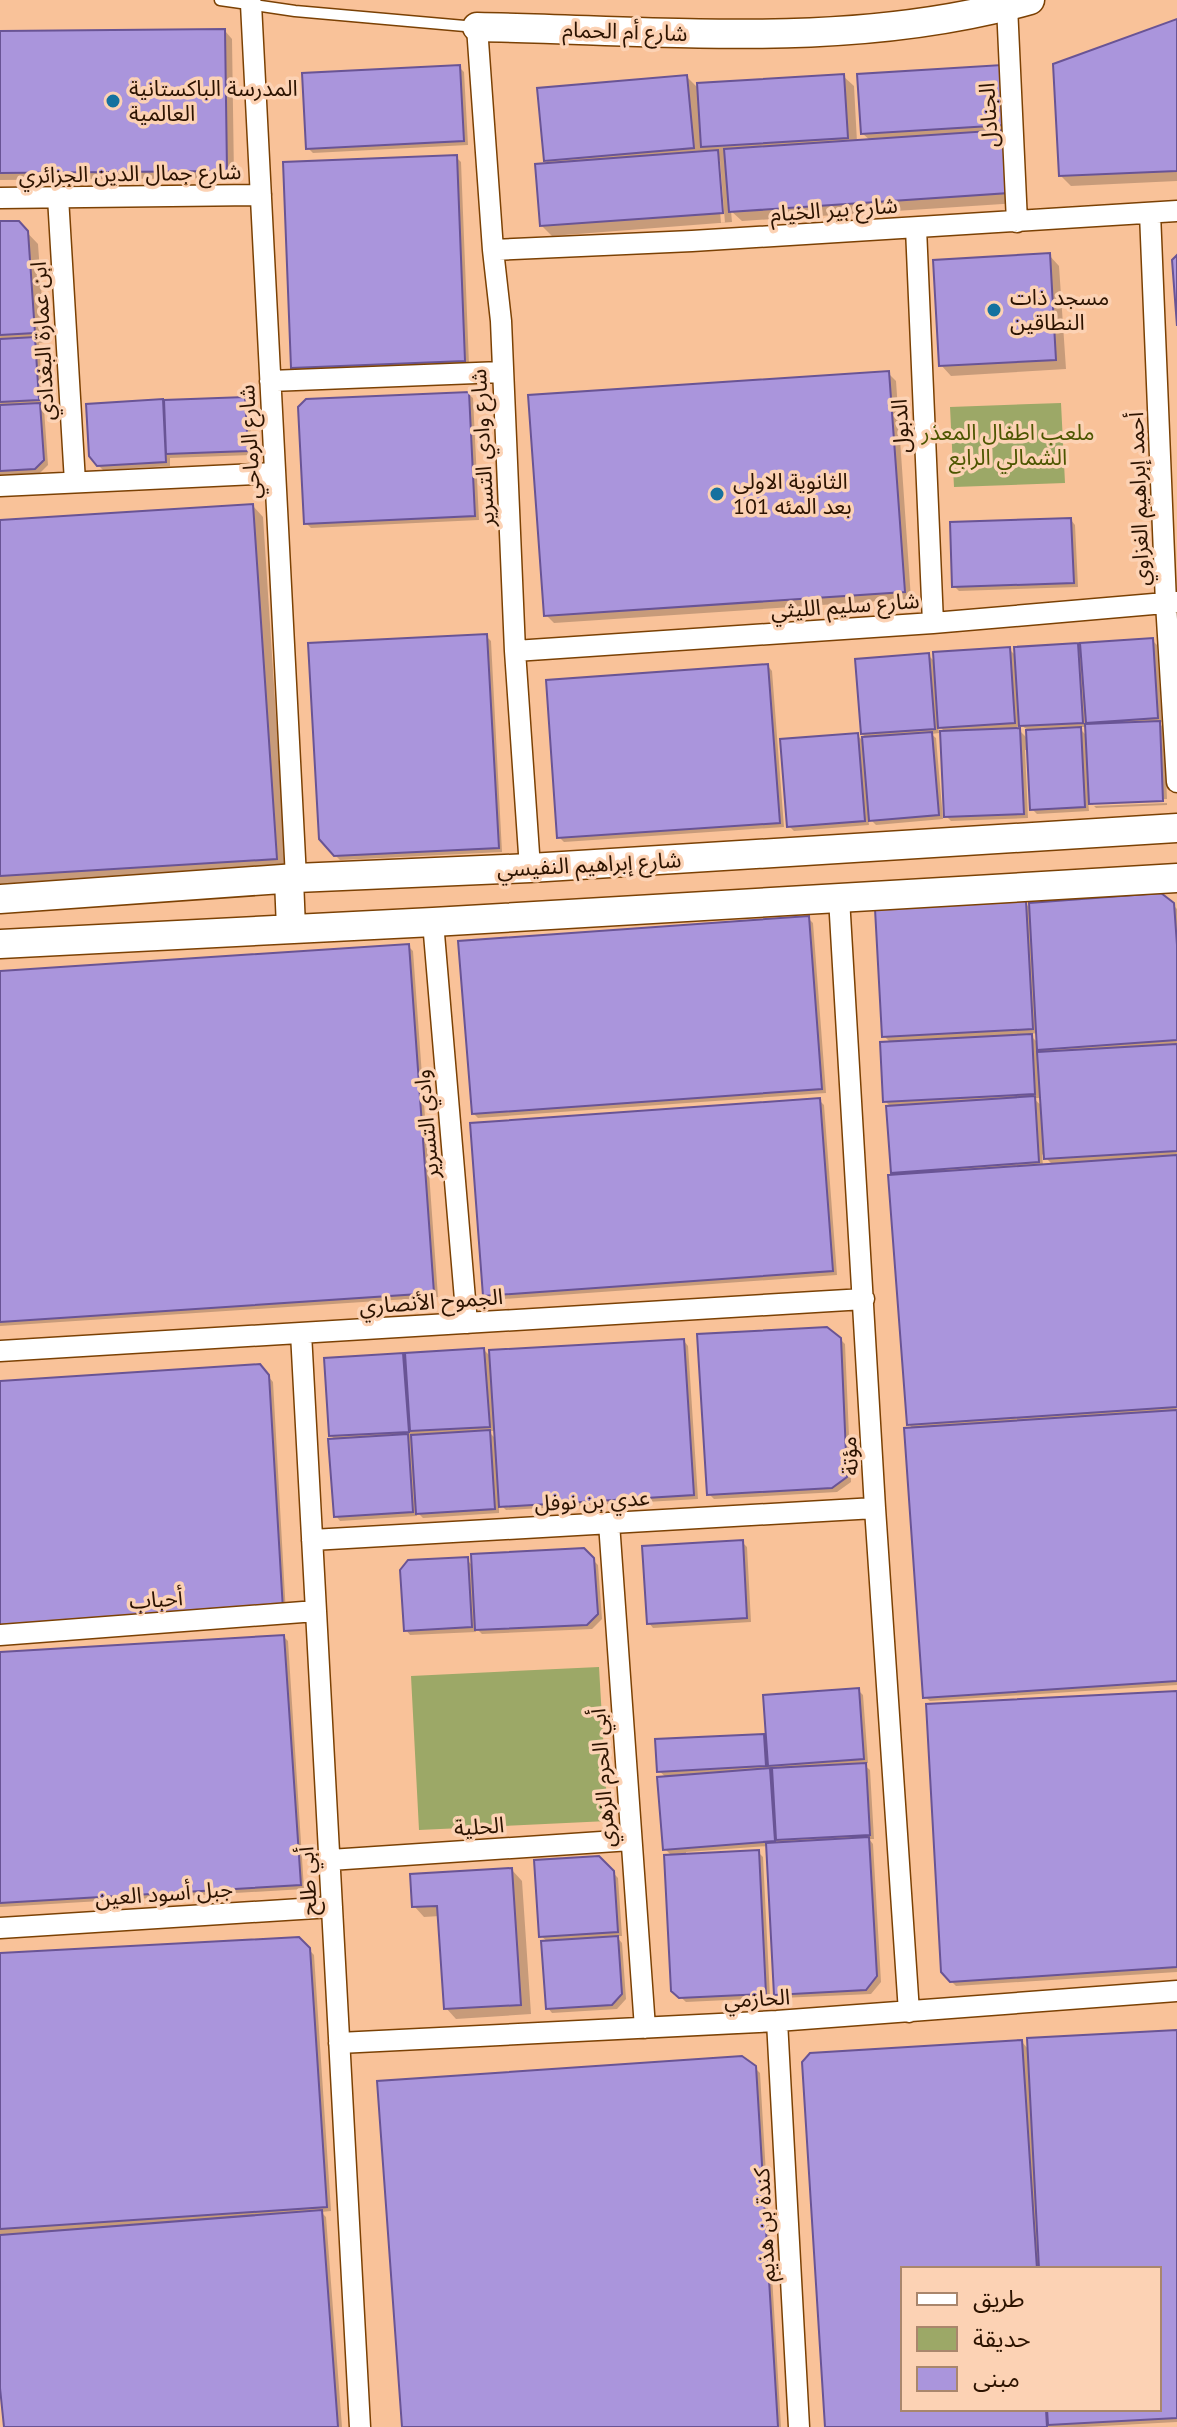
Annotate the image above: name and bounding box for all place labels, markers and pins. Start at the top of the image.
place label: المدرسة الباكستانية العالمية [129,74,298,127]
marker: المدرسة الباكستانية العالمية [104,92,122,110]
place label: مسجد ذات النطاقين [1010,283,1109,336]
marker: مسجد ذات النطاقين [985,301,1003,319]
place label: الثانوية الاولى بعد المئه 101 [733,467,852,520]
marker: الثانوية الاولى بعد المئه 101 [708,485,726,503]

